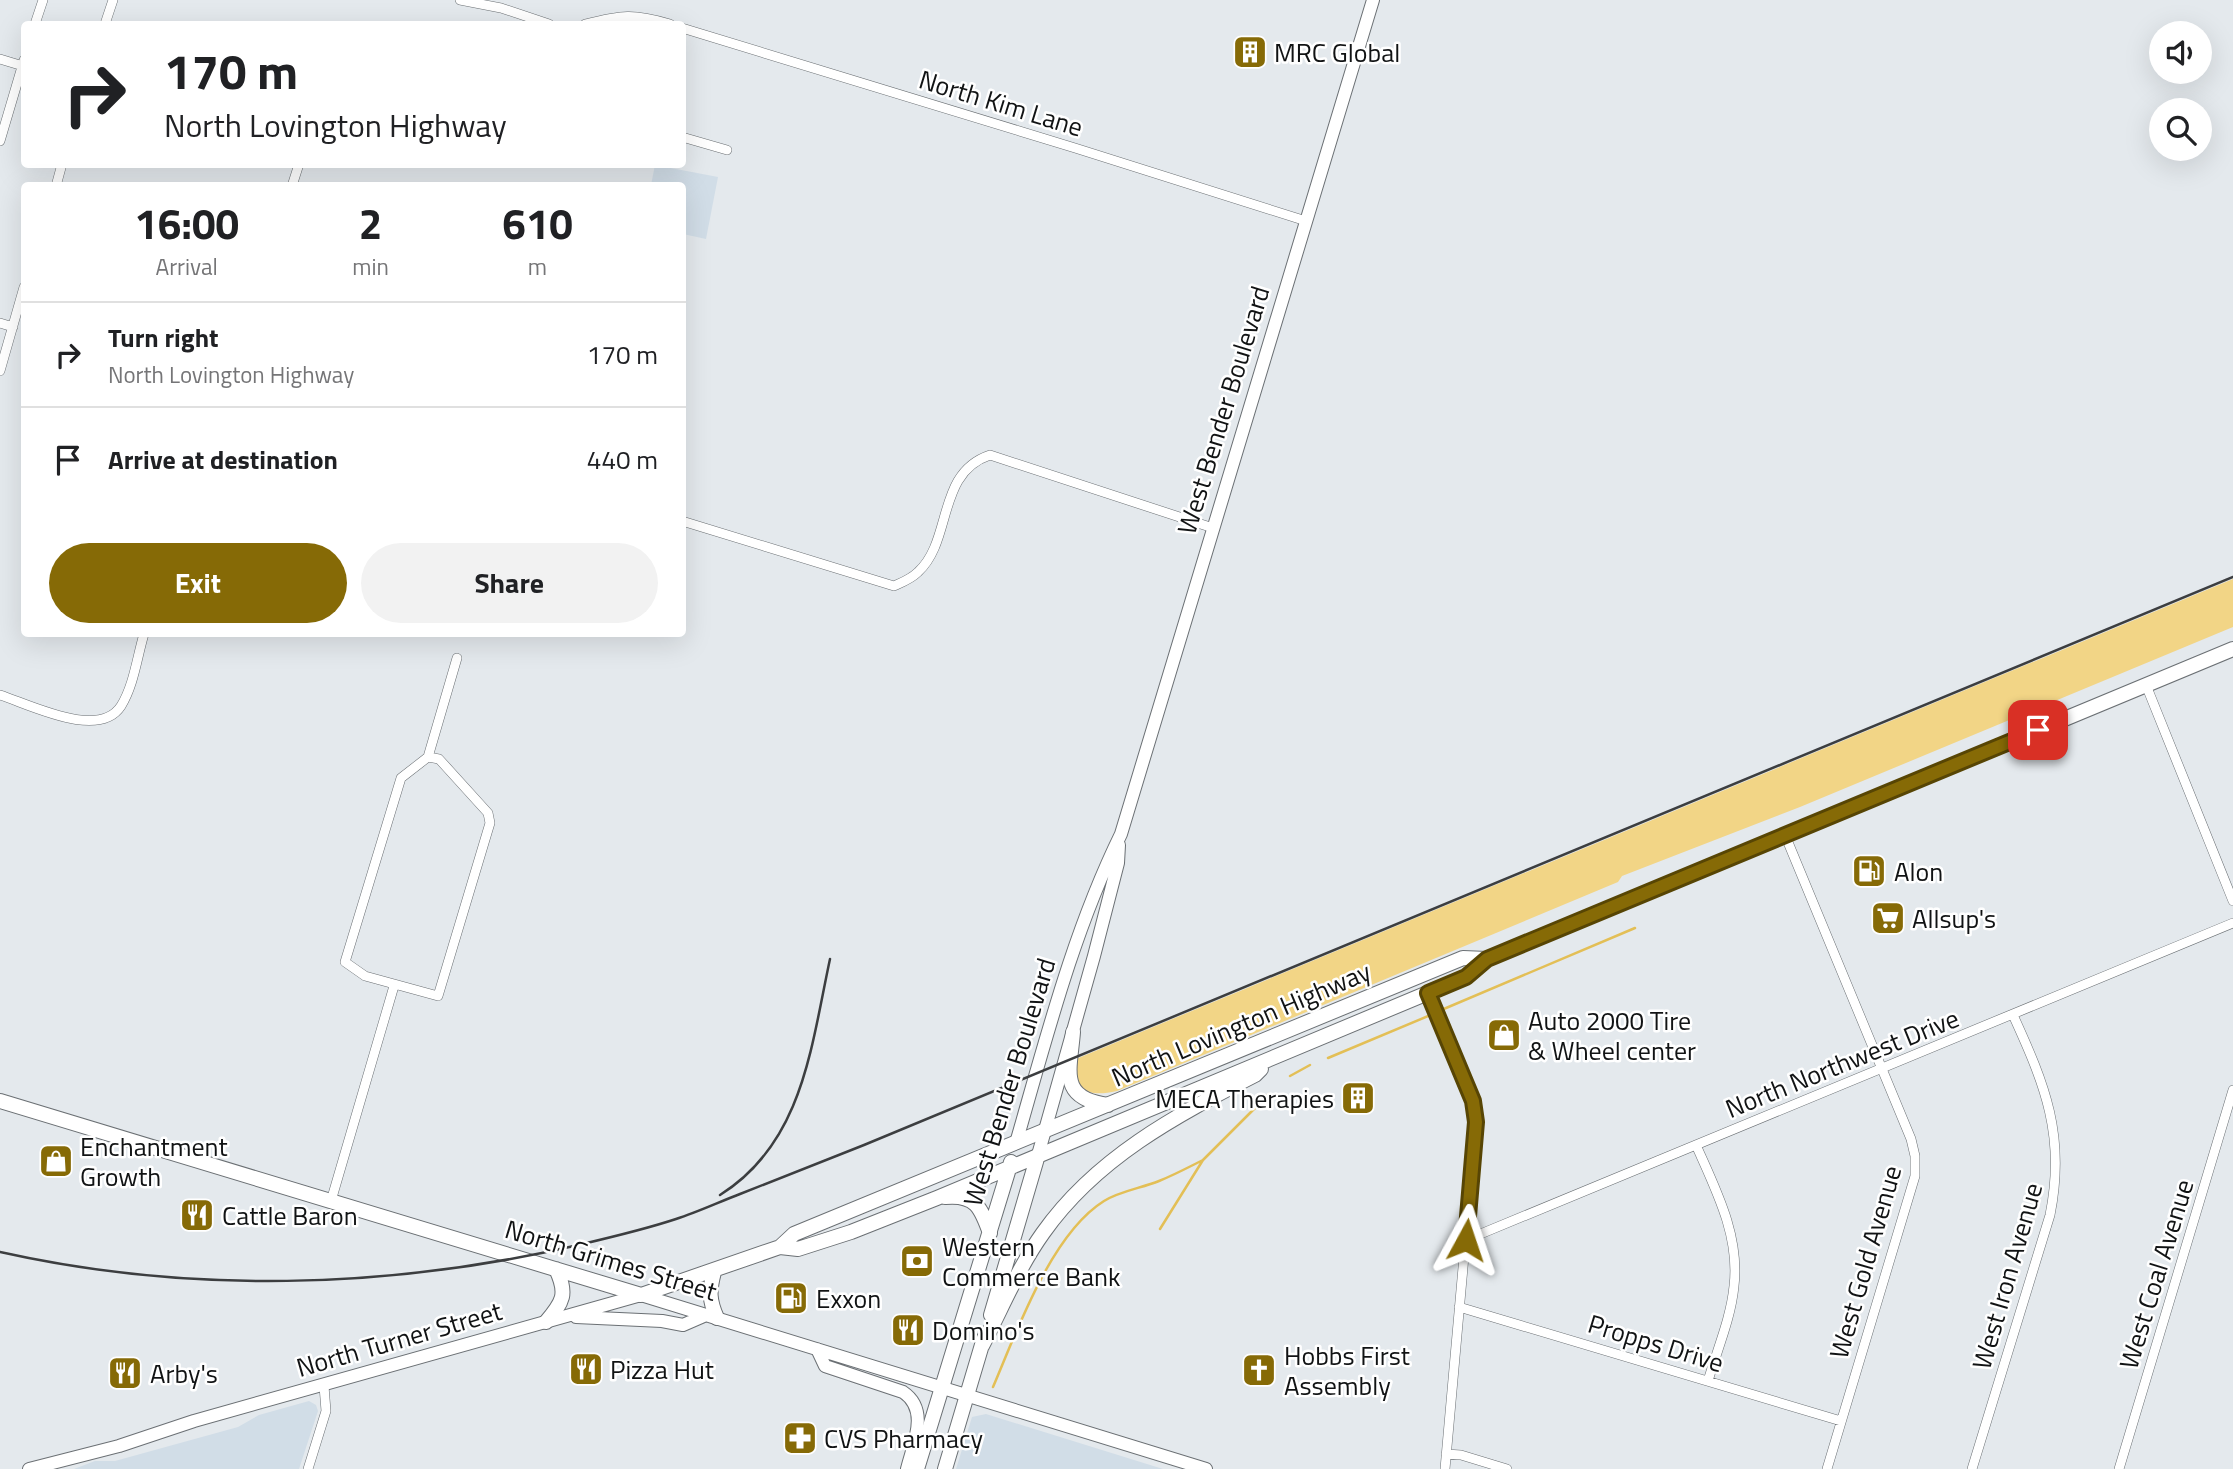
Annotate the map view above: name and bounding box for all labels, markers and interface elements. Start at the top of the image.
map controls [2149,21,2212,161]
button: sound [2149,21,2212,84]
text: 170 m [164,33,298,108]
building icon: MRC Global [1231,33,1269,71]
place label: MRC Global [1274,33,1400,72]
icon: right [49,49,140,140]
street label: North Kim Lane [914,60,1088,146]
button: search [2149,98,2212,161]
text: North Lovington Highway [164,101,507,149]
text: 16:00 [134,191,239,255]
text: 2 [359,191,382,255]
text: 610 [502,191,573,255]
text: Arrival [155,249,218,284]
text: min [352,249,389,284]
text: m [528,249,547,284]
street label: West Bender Boulevard [1167,281,1279,539]
text: Turn right [108,318,219,357]
text: 170 m [587,335,658,374]
icon: right [49,336,87,374]
text: North Lovington Highway [108,357,354,392]
text: Arrive at destination [108,440,338,479]
text: 440 m [587,440,658,479]
icon: arrive [49,441,87,479]
button: Exit [49,543,347,623]
button: Share [361,543,658,623]
pin [2008,700,2068,760]
icon: arrive [2019,711,2057,749]
fuel station icon: Alon [1850,852,1888,890]
place label: Alon [1894,852,1943,891]
supermarket icon: Allsup's [1869,899,1907,937]
place label: Allsup's [1912,899,1996,938]
street label: North Lovington Highway [1105,952,1377,1096]
street label: West Bender Boulevard [953,953,1065,1211]
street label: North Northwest Drive [1719,998,1965,1128]
place label: Auto 2000 Tire & Wheel center [1528,1001,1696,1070]
shop icon: Auto 2000 Tire & Wheel center [1485,1016,1523,1054]
place label: MECA Therapies [1155,1079,1334,1118]
building icon: MECA Therapies [1339,1079,1377,1117]
place label: Enchantment Growth [80,1127,228,1196]
shop icon: Enchantment Growth [37,1142,75,1180]
street label: West Gold Avenue [1819,1161,1911,1363]
street label: West Coal Avenue [2109,1174,2203,1374]
street label: West Iron Avenue [1962,1178,2052,1374]
restaurant icon: Cattle Baron [178,1196,216,1234]
place label: Cattle Baron [222,1196,358,1235]
position arrow [1429,1203,1503,1277]
street label: North Grimes Street [500,1209,722,1311]
place label: Western Commerce Bank [942,1227,1120,1296]
bank icon: Western Commerce Bank [898,1242,936,1280]
fuel station icon: Exxon [772,1279,810,1317]
place label: Exxon [816,1279,881,1318]
street label: North Turner Street [292,1291,506,1387]
street label: Propps Drive [1583,1304,1729,1382]
restaurant icon: Domino's [889,1311,927,1349]
place label: Domino's [932,1311,1035,1350]
place label: Hobbs First Assembly [1284,1336,1410,1405]
restaurant icon: Pizza Hut [567,1350,605,1388]
place label: Pizza Hut [610,1350,714,1389]
church icon: Hobbs First Assembly [1240,1351,1278,1389]
restaurant icon: Arby's [106,1354,144,1392]
place label: Arby's [150,1354,218,1393]
pharmacy icon: CVS Pharmacy [781,1419,819,1457]
place label: CVS Pharmacy [824,1419,983,1458]

